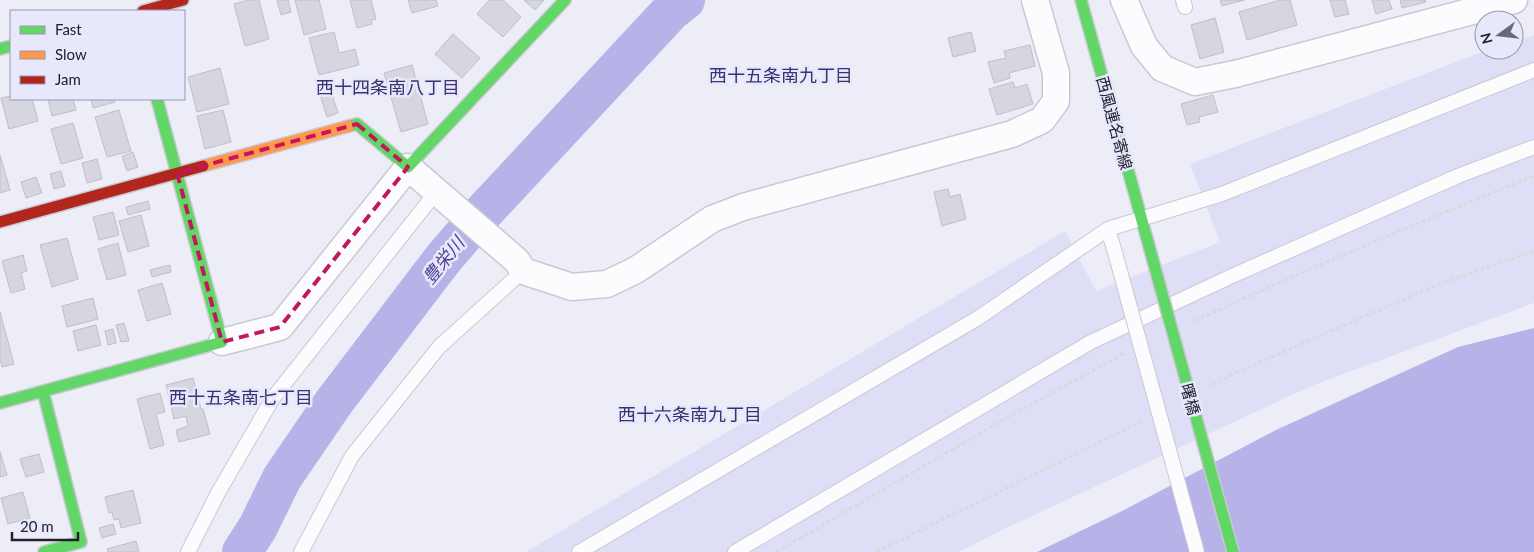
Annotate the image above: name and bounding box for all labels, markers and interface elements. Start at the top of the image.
legend [10,10,185,100]
north arrow [1474,10,1524,60]
text: Fast [55,20,82,38]
text: N [1476,31,1496,46]
text: Slow [55,45,87,63]
district label: 西十五条南九丁目 [709,64,853,86]
text: Jam [55,70,81,88]
street label: 西風連名寄線 [1093,74,1137,172]
district label: 西十四条南八丁目 [316,76,460,98]
water label: 豊栄川 [417,231,470,288]
street label: 曙橋 [1178,381,1204,417]
district label: 西十五条南七丁目 [169,386,313,408]
district label: 西十六条南九丁目 [618,403,762,425]
scale bar [12,510,79,542]
text: 20 m [20,517,54,535]

